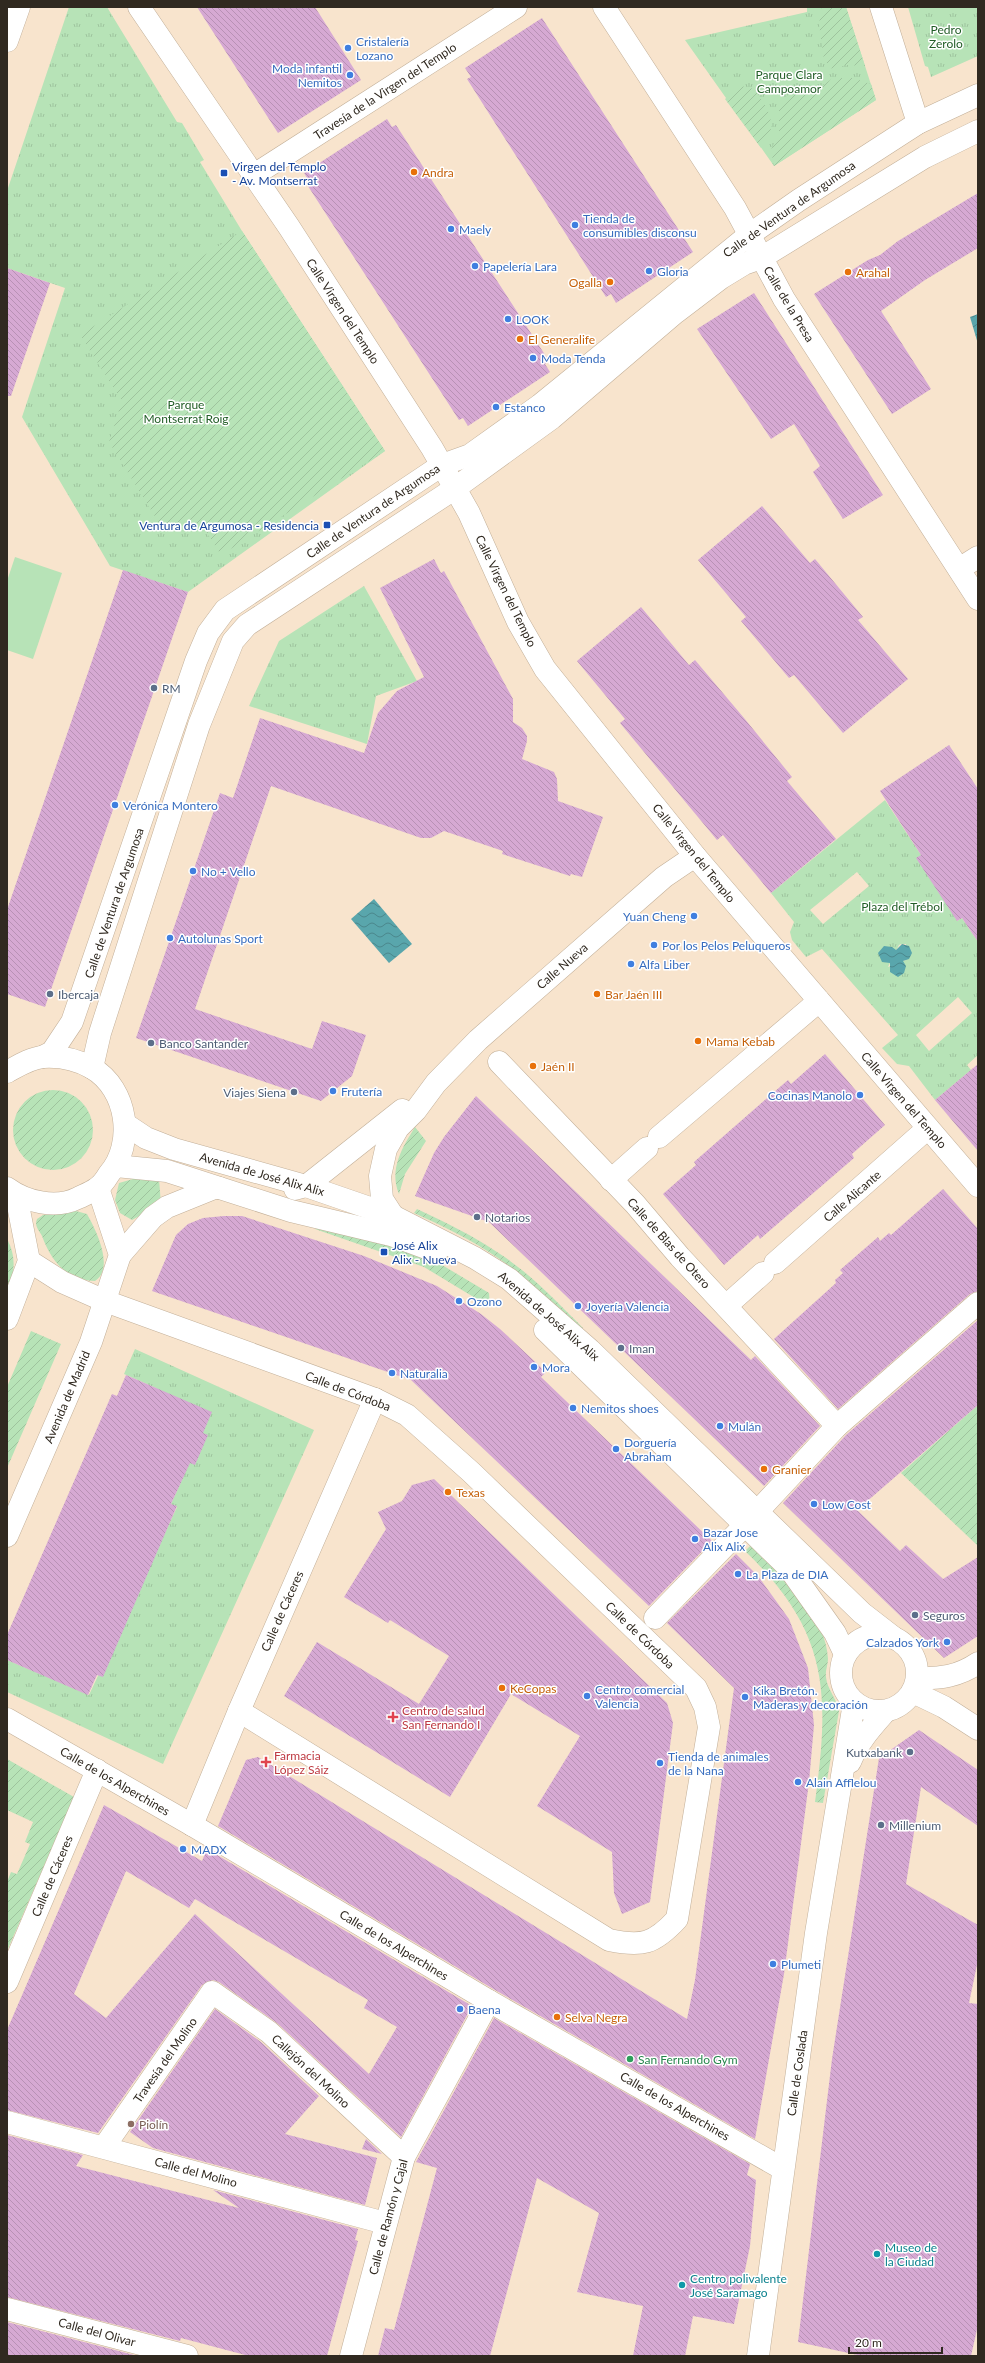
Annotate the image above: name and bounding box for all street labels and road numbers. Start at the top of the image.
street label: Travesía de la Virgen del Templo [311,39,459,143]
street label: Calle de Ventura de Argumosa [720,158,858,260]
street label: Calle Virgen del Templo [303,255,383,367]
street label: Calle de la Presa [760,263,818,345]
street label: Calle de Ventura de Argumosa [303,461,443,561]
street label: Calle Virgen del Templo [472,532,540,650]
street label: Calle Virgen del Templo [649,801,739,906]
street label: Calle de Ventura de Argumosa [81,826,147,980]
street label: Calle Nueva [533,940,591,992]
street label: Calle Virgen del Templo [858,1049,950,1151]
street label: Avenida de José Alix Alix [198,1149,326,1199]
street label: Calle Alicante [820,1167,884,1225]
street label: Calle de Blas de Otero [624,1194,714,1292]
street label: Avenida de José Alix Alix [495,1268,603,1364]
street label: Avenida de Madrid [41,1348,93,1446]
street label: Calle de Córdoba [303,1368,393,1414]
street label: Calle de Cáceres [257,1568,307,1654]
street label: Calle de Córdoba [602,1598,678,1672]
street label: Calle de los Alperchines [57,1743,173,1819]
street label: Calle de Cáceres [28,1833,76,1919]
street label: Calle de los Alperchines [337,1907,451,1983]
street label: Travesía del Molino [130,2014,200,2106]
street label: Calle de Coslada [784,2029,810,2117]
street label: Callejón del Molino [269,2031,353,2111]
street label: Calle de los Alperchines [617,2068,733,2144]
street label: Calle del Molino [153,2154,239,2190]
street label: Calle de Ramón y Cajal [365,2157,411,2277]
street label: Calle del Olivar [57,2314,138,2350]

